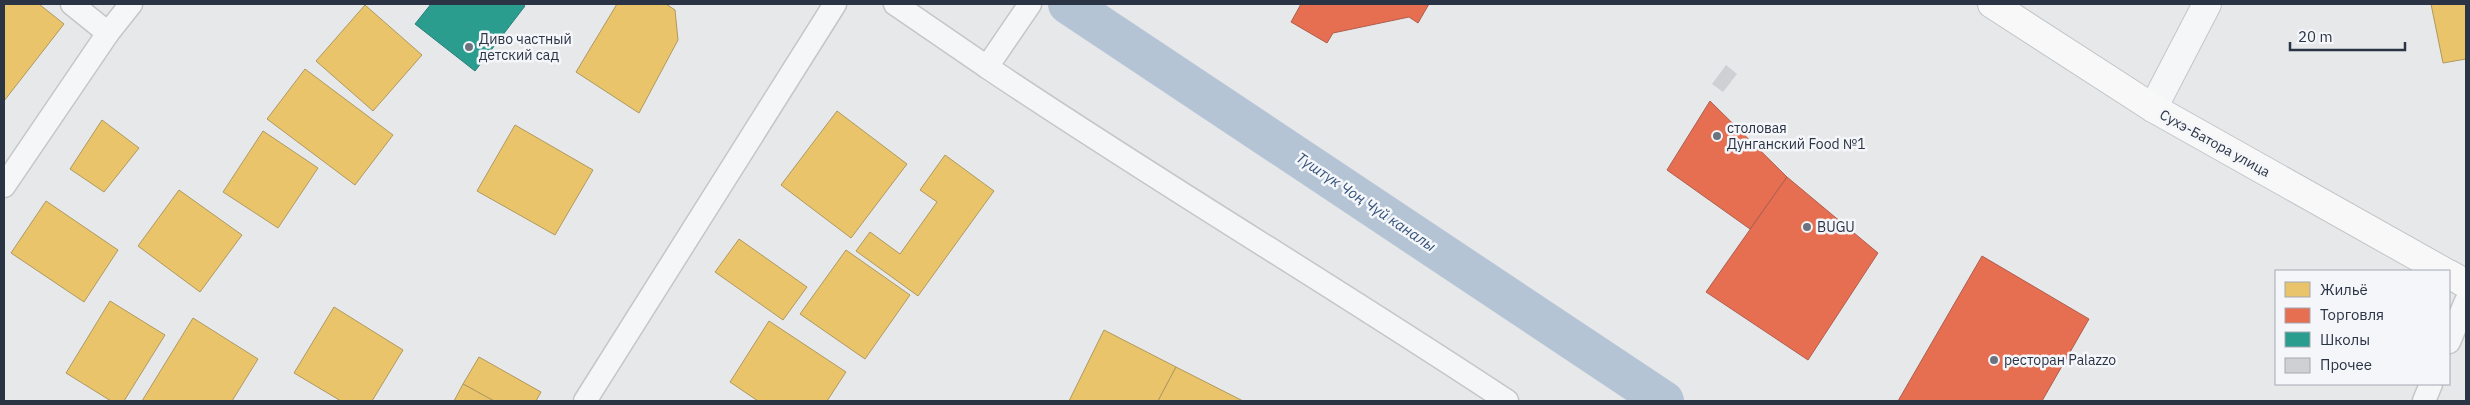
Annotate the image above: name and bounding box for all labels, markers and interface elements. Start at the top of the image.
scale bar [2290,20,2405,52]
text: 20 m [2298,27,2333,46]
place label: Диво частный детский сад [479,30,572,64]
marker: Диво частный детский сад [463,41,475,53]
street label: Сухэ-Батора улица [2157,105,2274,181]
place label: столовая Дунганский Food №1 [1727,119,1866,153]
marker: столовая Дунганский Food №1 [1711,130,1723,142]
water label: Түштүк Чоң Чүй каналы [1293,148,1440,255]
place label: BUGU [1817,218,1855,236]
marker: BUGU [1801,221,1813,233]
legend [2275,270,2450,385]
text: Жильё [2320,280,2368,299]
text: Торговля [2320,305,2384,324]
text: Школы [2320,330,2370,349]
place label: ресторан Palazzo [2004,351,2116,369]
marker: ресторан Palazzo [1988,354,2000,366]
text: Прочее [2320,355,2372,374]

